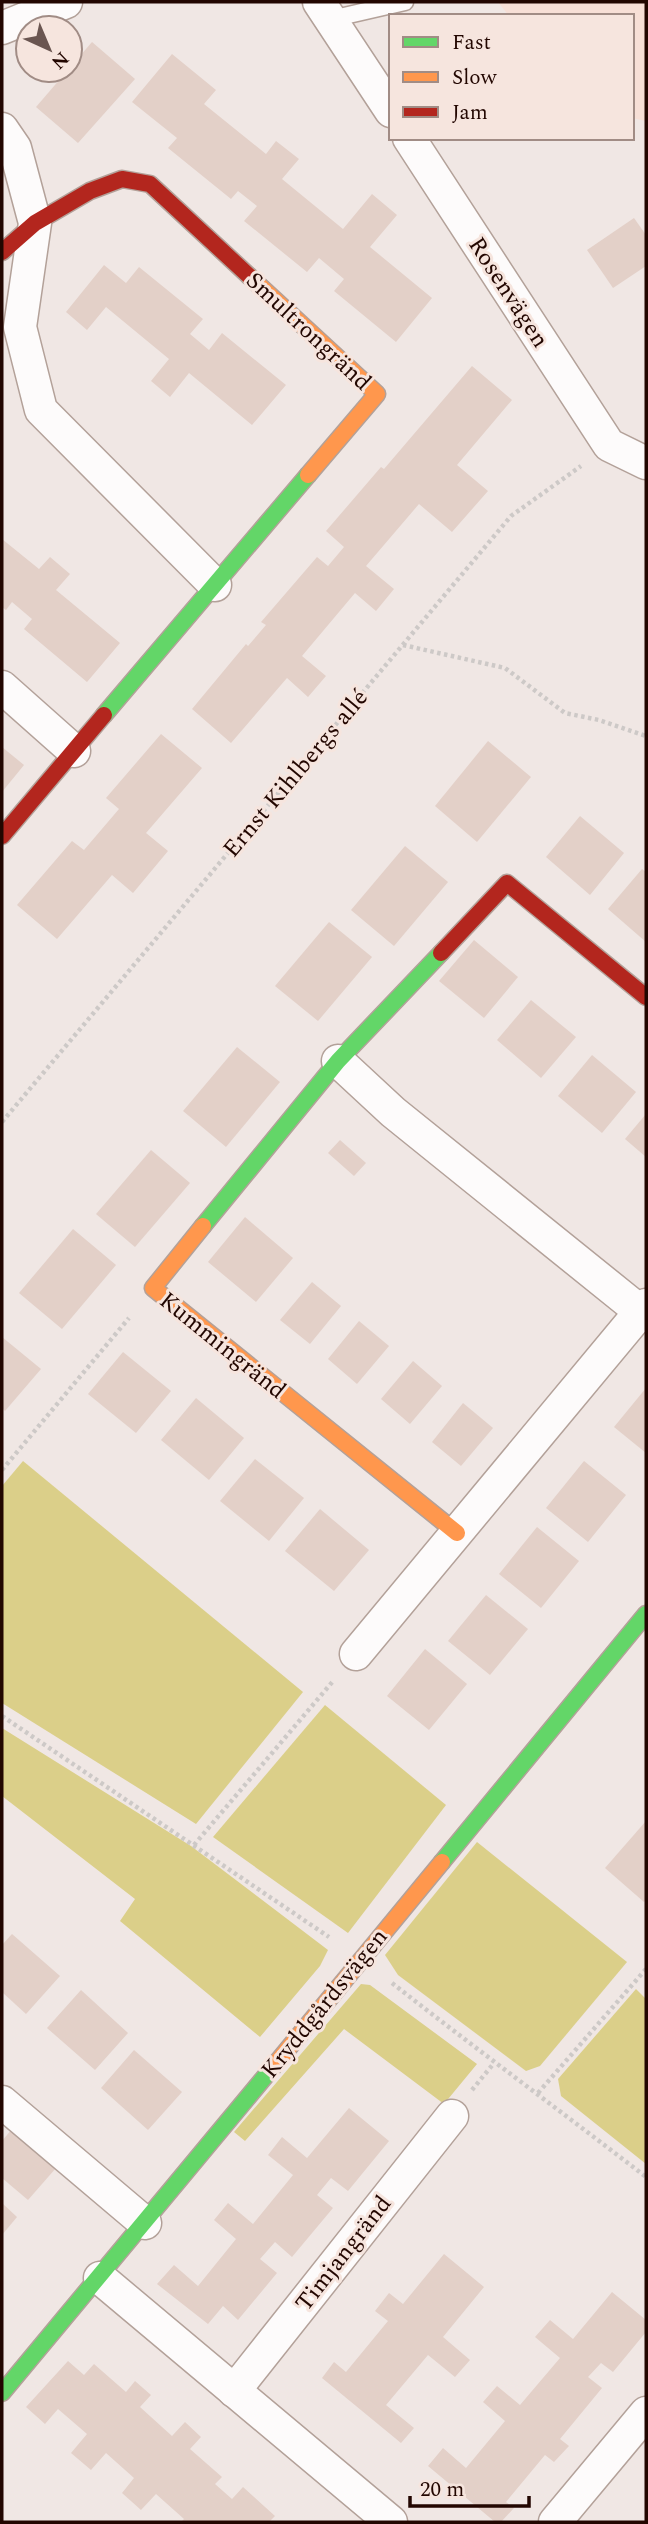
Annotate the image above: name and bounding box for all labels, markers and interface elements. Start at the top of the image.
north arrow [14,14,84,84]
legend [389,14,634,140]
text: Fast [452,27,491,59]
text: N [44,44,75,76]
text: Slow [452,62,498,94]
text: Jam [452,97,488,129]
street label: Rosenvägen [459,230,558,355]
street label: Smultrongränd [237,264,379,400]
street label: Ernst Kihlbergs allé [214,681,377,866]
street label: Kummingränd [151,1283,294,1408]
street label: Kryddgårdsvägen [253,1921,397,2087]
street label: Timjangränd [287,2188,401,2320]
scale bar [410,2464,529,2508]
text: 20 m [420,2474,464,2506]

